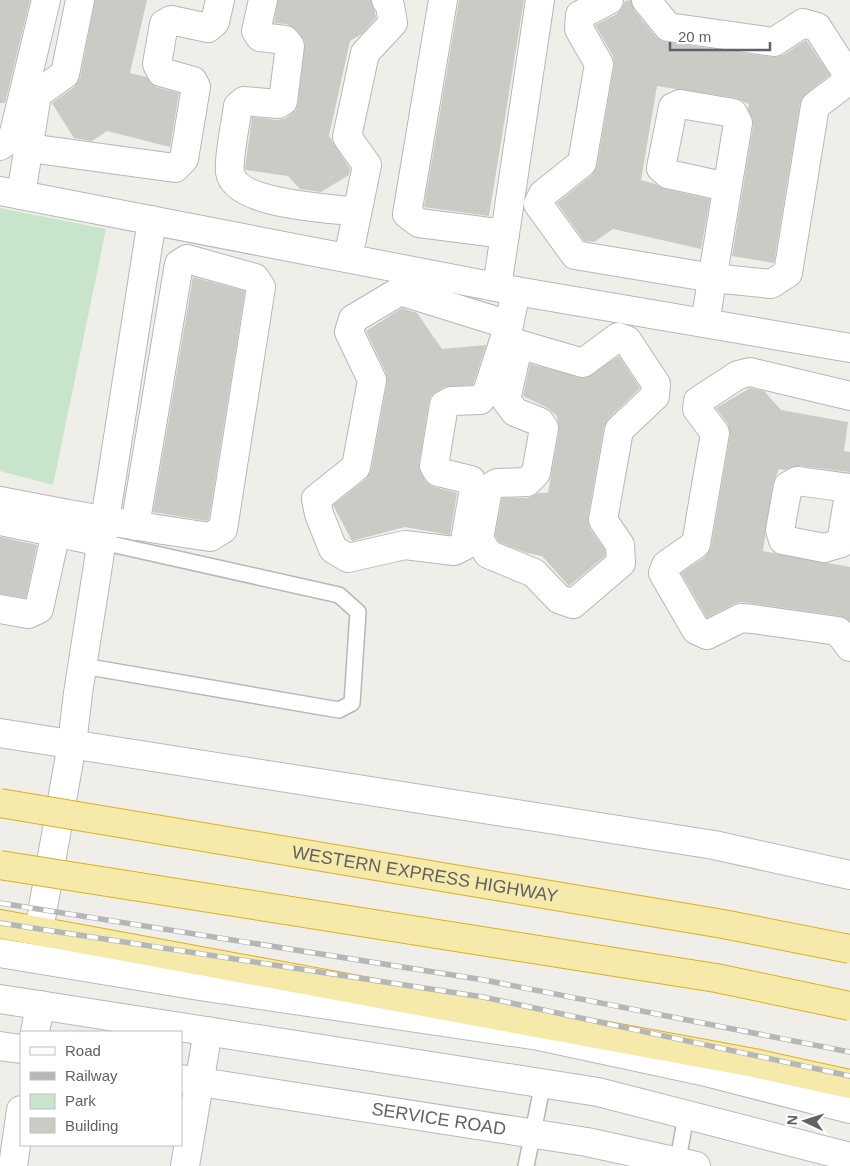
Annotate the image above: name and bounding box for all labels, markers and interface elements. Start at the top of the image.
scale bar [670,20,770,52]
text: 20 m [678,28,711,45]
street label: WESTERN EXPRESS HIGHWAY [291,842,560,906]
legend [20,1031,182,1146]
text: Road [65,1042,101,1059]
text: Railway [65,1067,118,1084]
text: Park [65,1092,96,1109]
north arrow [780,1096,830,1146]
street label: SERVICE ROAD [370,1099,508,1139]
text: N [784,1114,800,1126]
text: Building [65,1117,118,1134]

